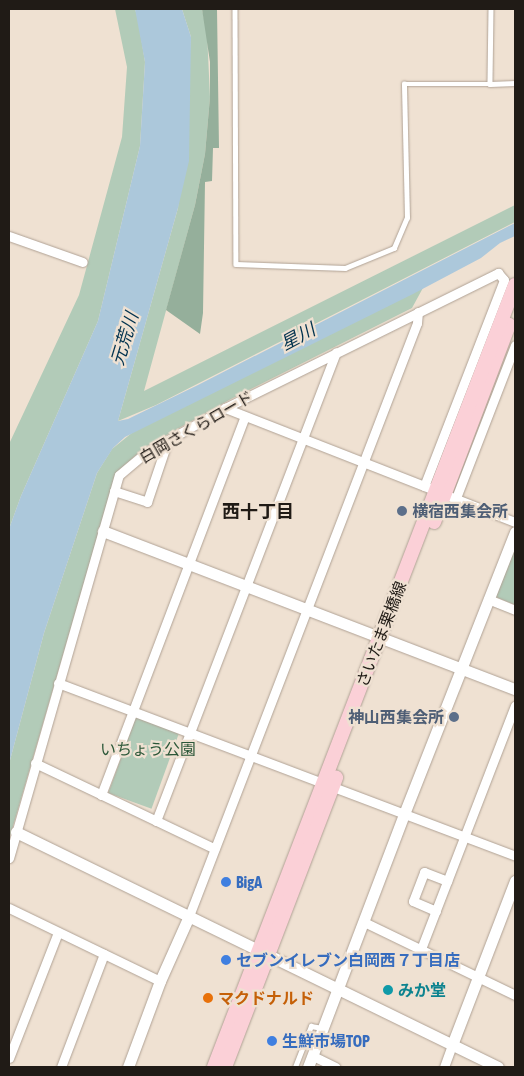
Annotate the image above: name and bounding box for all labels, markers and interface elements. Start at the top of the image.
water label: 元荒川 [107,310,143,368]
water label: 星川 [277,319,319,355]
street label: 白岡さくらロード [136,387,256,467]
district label: 西十丁目 [222,501,294,523]
place label: 横宿西集会所 [412,501,508,521]
marker: 横宿西集会所 [396,505,408,517]
street label: さいたま栗橋線 [352,578,410,690]
place label: 神山西集会所 [348,707,444,727]
marker: 神山西集会所 [448,711,460,723]
park label: いちょう公園 [100,739,196,759]
place label: BigA [236,872,262,892]
marker: BigA [220,876,232,888]
place label: セブンイレブン白岡西７丁目店 [236,950,460,970]
marker: セブンイレブン白岡西７丁目店 [220,954,232,966]
place label: みか堂 [398,980,446,1000]
marker: みか堂 [382,984,394,996]
place label: マクドナルド [218,988,314,1008]
marker: マクドナルド [202,992,214,1004]
place label: 生鮮市場TOP [282,1031,370,1051]
marker: 生鮮市場TOP [266,1035,278,1047]

